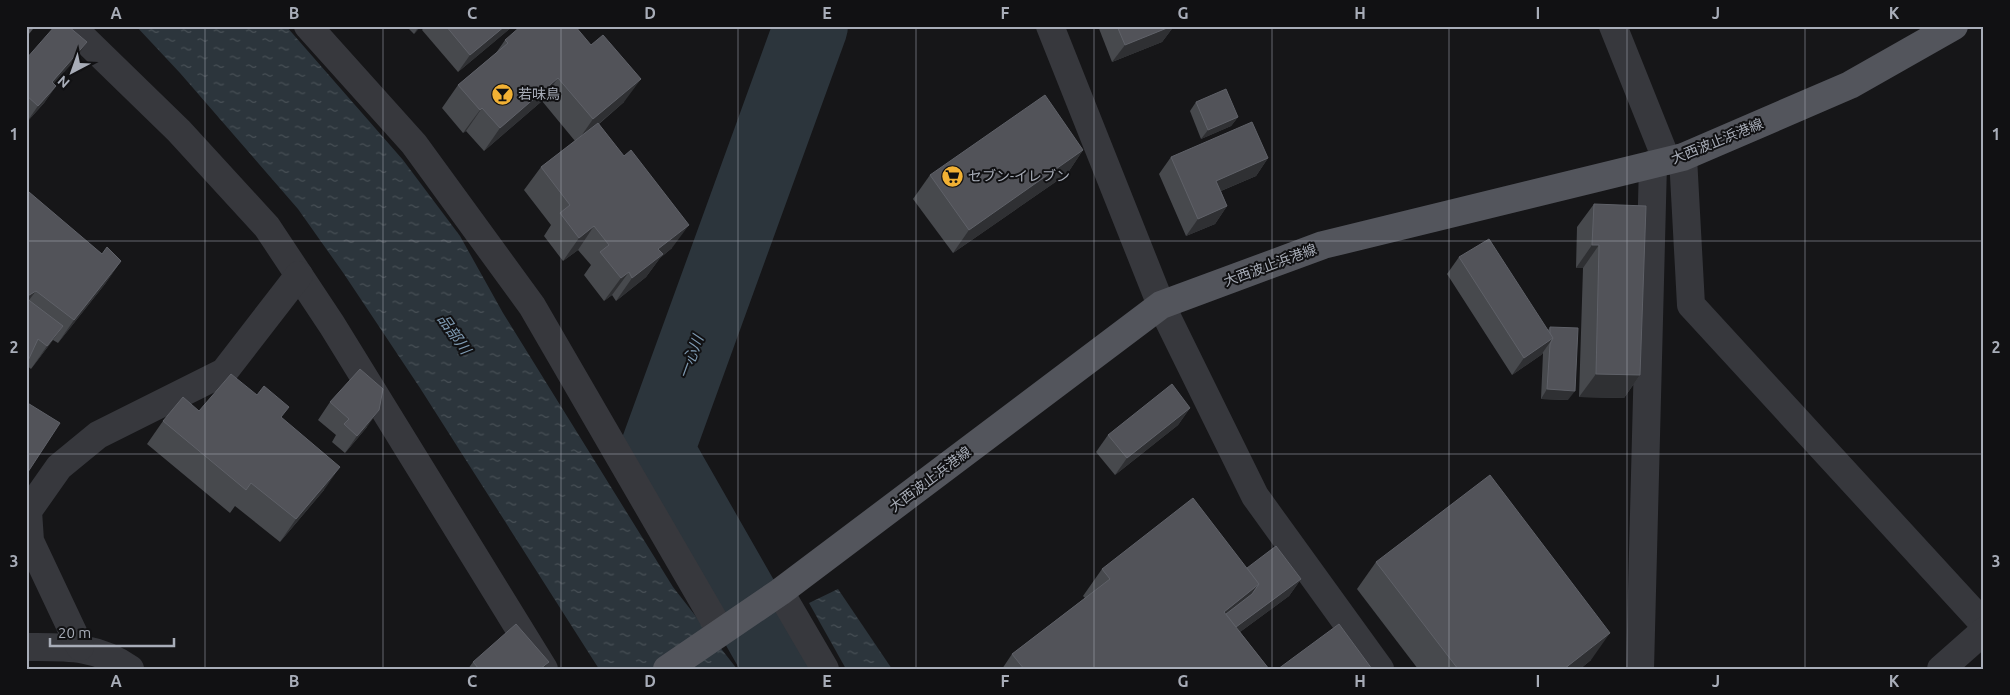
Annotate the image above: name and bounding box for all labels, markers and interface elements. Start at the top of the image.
text: A [110,4,122,22]
text: B [289,4,299,22]
text: C [467,4,477,22]
text: D [644,4,656,22]
text: E [822,4,832,22]
text: F [1001,4,1010,22]
text: G [1177,4,1189,22]
text: H [1354,4,1366,22]
text: I [1536,4,1540,22]
text: J [1712,4,1720,22]
text: K [1889,4,1900,22]
north arrow [48,48,98,98]
text: N [54,72,73,91]
bar icon: 若味鳥 [490,82,514,106]
place label: 若味鳥 [518,86,560,102]
street label: 大西波止浜港線 [1669,115,1765,167]
text: 1 [9,125,19,143]
text: 1 [1991,125,2001,143]
supermarket icon: セブン-イレブン [940,164,964,188]
place label: セブン-イレブン [968,168,1070,184]
street label: 大西波止浜港線 [1221,241,1319,289]
water label: 品部川 [435,310,475,359]
water label: 一心川 [675,331,707,381]
text: 2 [9,338,19,356]
text: 2 [1991,338,2001,356]
street label: 大西波止浜港線 [886,443,974,515]
text: 3 [9,552,19,570]
text: 3 [1991,552,2001,570]
scale bar [50,615,174,647]
text: 20 m [58,624,91,641]
text: A [110,672,122,690]
text: B [289,672,299,690]
text: C [467,672,477,690]
text: D [644,672,656,690]
text: E [822,672,832,690]
text: F [1001,672,1010,690]
text: G [1177,672,1189,690]
text: H [1354,672,1366,690]
text: I [1536,672,1540,690]
text: J [1712,672,1720,690]
text: K [1889,672,1900,690]

